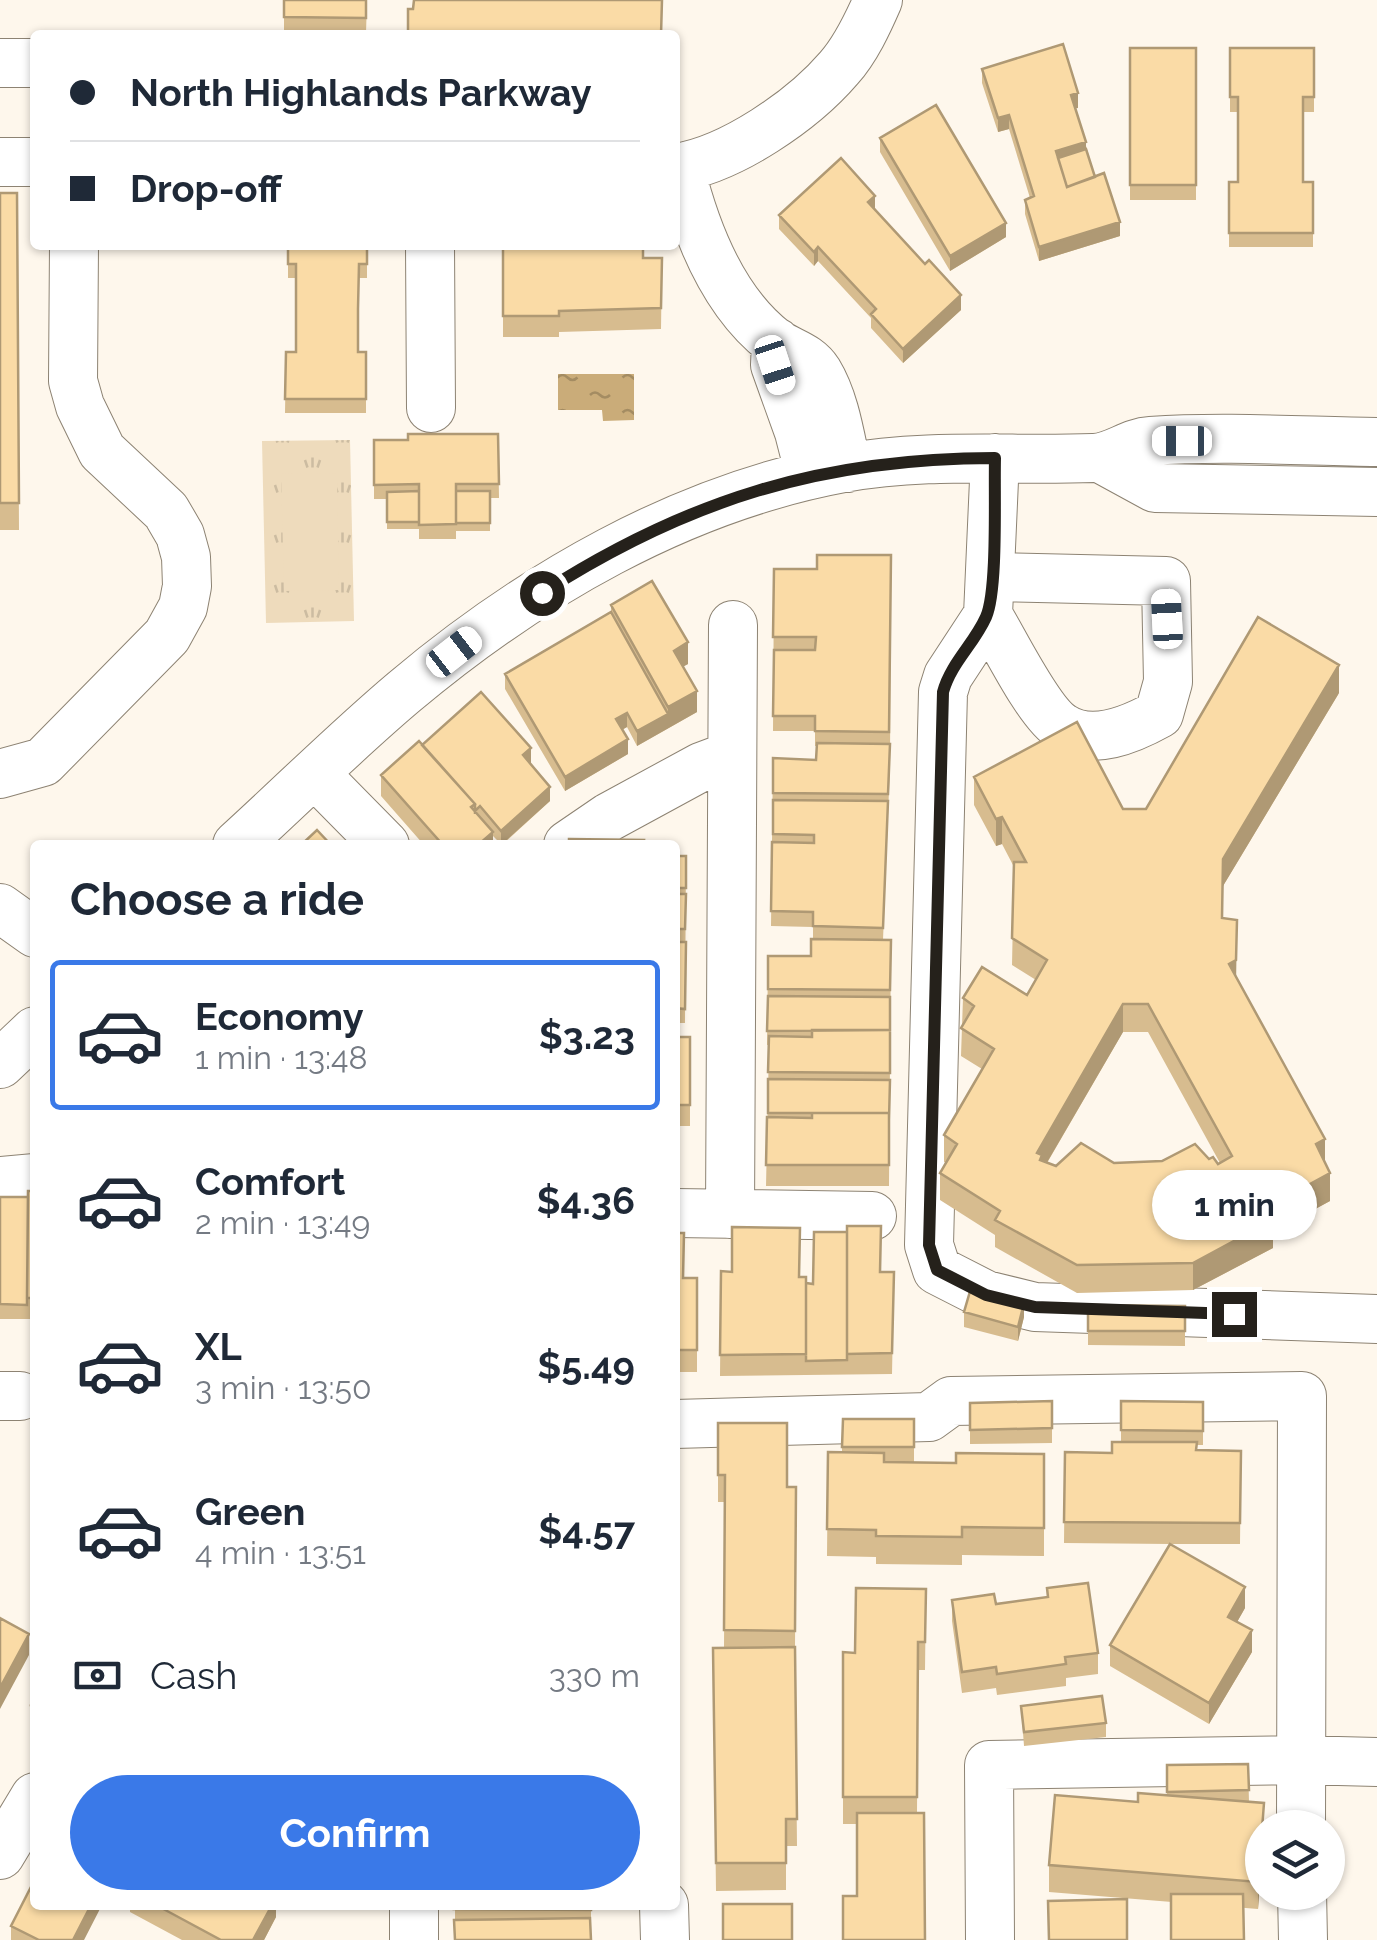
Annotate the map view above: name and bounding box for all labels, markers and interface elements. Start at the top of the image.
text: North Highlands Parkway [130,70,592,115]
text: Drop-off [130,166,282,211]
car [751,332,799,398]
car [1152,426,1212,456]
route start [520,571,565,616]
car [1150,588,1184,650]
car [421,622,487,682]
text: Choose a ride [70,873,364,926]
icon: car [75,990,165,1080]
text: Economy [195,994,364,1039]
text: $3.23 [539,1013,635,1058]
text: 1 min · 13:48 [195,1039,368,1076]
icon: car [75,1155,165,1245]
text: Comfort [195,1159,345,1204]
callout: 1 min [1152,1169,1316,1239]
text: $4.36 [536,1178,635,1223]
text: 1 min [1194,1186,1275,1223]
text: 2 min · 13:49 [195,1204,370,1241]
route end [1212,1292,1257,1337]
icon: car [75,1320,165,1410]
text: XL [195,1324,242,1369]
text: $5.49 [537,1343,635,1388]
text: 3 min · 13:50 [195,1369,371,1406]
icon: car [75,1485,165,1575]
text: Green [195,1489,305,1534]
text: $4.57 [538,1508,635,1553]
text: 4 min · 13:51 [195,1534,366,1571]
icon: cash [70,1648,125,1703]
text: Cash [150,1653,237,1698]
text: 330 m [549,1657,640,1694]
button: Confirm [70,1775,640,1890]
map controls [1245,1810,1345,1910]
button: layers [1245,1810,1345,1910]

